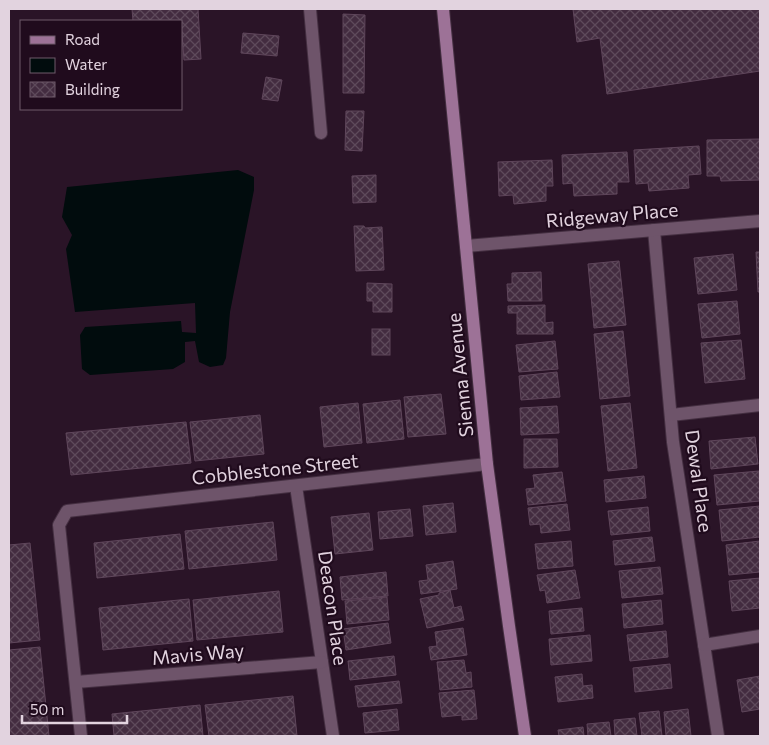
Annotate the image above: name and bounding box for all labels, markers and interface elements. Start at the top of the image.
legend [20,20,182,110]
text: Road [65,30,100,48]
text: Water [65,55,107,73]
text: Building [65,80,120,98]
street label: Ridgeway Place [545,197,679,232]
street label: Sienna Avenue [442,312,477,438]
street label: Dewal Place [681,428,718,534]
street label: Cobblestone Street [190,448,360,489]
street label: Deacon Place [314,549,353,667]
street label: Mavis Way [151,638,245,669]
scale bar [22,692,128,724]
text: 50 m [30,700,64,718]

